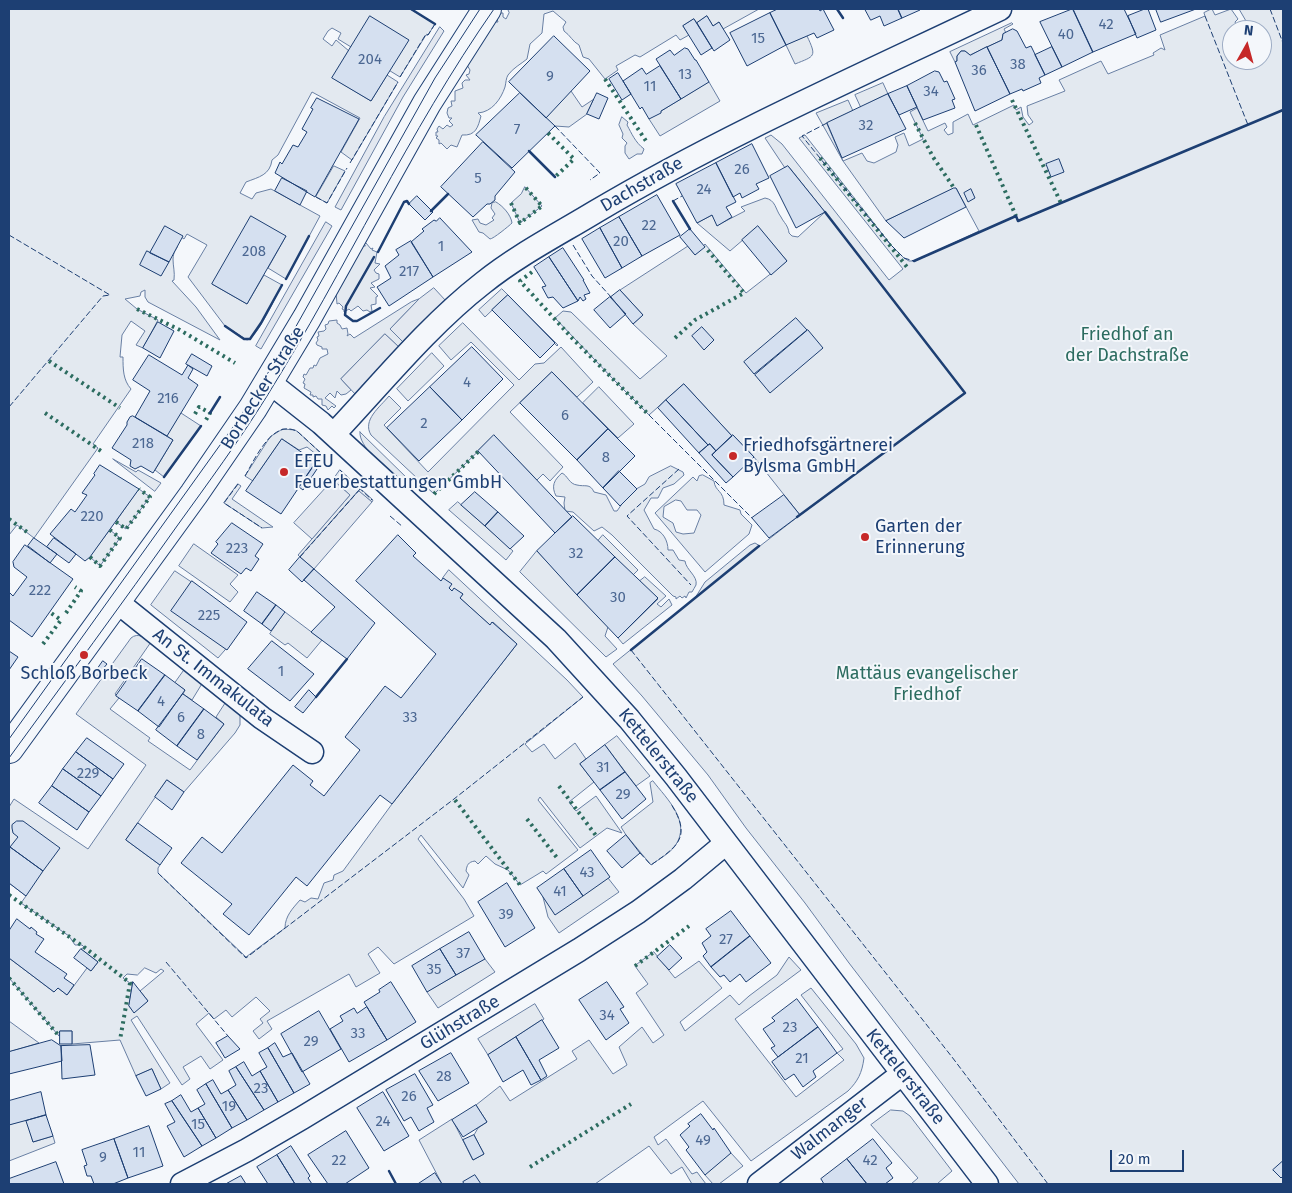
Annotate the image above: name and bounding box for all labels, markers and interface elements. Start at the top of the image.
house number: 42 [1098,16,1114,34]
north arrow [1222,20,1272,70]
text: N [1243,22,1254,40]
house number: 40 [1058,26,1074,44]
house number: 15 [751,30,765,48]
house number: 204 [358,51,382,69]
house number: 38 [1010,56,1026,74]
house number: 36 [971,62,987,80]
house number: 13 [678,66,692,84]
house number: 9 [546,68,554,86]
house number: 11 [644,78,656,96]
house number: 34 [923,83,939,101]
house number: 32 [859,117,873,135]
house number: 7 [514,121,520,139]
street label: Dachstraße [597,153,687,217]
house number: 26 [734,161,750,179]
house number: 5 [474,170,482,188]
house number: 24 [697,181,711,199]
house number: 22 [642,217,656,235]
house number: 20 [613,233,629,251]
house number: 1 [438,238,444,256]
house number: 208 [242,243,266,261]
house number: 217 [399,263,419,281]
street label: Borbecker Straße [216,322,310,454]
park label: Friedhof an der Dachstraße [1065,324,1189,366]
house number: 4 [463,374,471,392]
house number: 216 [157,390,179,408]
house number: 6 [561,407,569,425]
house number: 2 [420,415,428,433]
house number: 218 [132,435,154,453]
place label: Friedhofsgärtnerei Bylsma GmbH [743,435,893,478]
house number: 8 [602,449,610,467]
marker: Friedhofsgärtnerei Bylsma GmbH [727,450,739,462]
place label: EFEU Feuerbestattungen GmbH [294,451,502,494]
marker: EFEU Feuerbestattungen GmbH [278,466,290,478]
house number: 220 [80,508,104,526]
place label: Garten der Erinnerung [875,516,965,558]
marker: Garten der Erinnerung [859,531,871,543]
house number: 223 [226,540,248,558]
house number: 32 [569,545,583,563]
house number: 222 [29,582,51,600]
house number: 30 [610,589,626,607]
house number: 225 [198,607,220,625]
street label: An St. Immakulata [148,624,278,732]
marker: Schloß Borbeck [78,649,90,661]
place label: Schloß Borbeck [21,663,147,685]
house number: 1 [278,663,284,681]
park label: Mattäus evangelischer Friedhof [836,663,1018,706]
house number: 4 [157,693,165,711]
street label: Kettelerstraße [613,704,703,808]
house number: 6 [177,709,185,727]
house number: 33 [403,709,417,727]
house number: 8 [197,726,205,744]
house number: 31 [596,759,610,777]
house number: 229 [77,765,99,783]
house number: 29 [615,786,631,804]
house number: 43 [579,864,595,882]
house number: 41 [553,883,567,901]
house number: 39 [498,906,514,924]
house number: 27 [719,931,733,949]
house number: 37 [456,945,470,963]
house number: 35 [427,961,441,979]
street label: Glühstraße [416,991,504,1055]
house number: 34 [599,1007,615,1025]
house number: 23 [783,1019,797,1037]
house number: 33 [351,1025,365,1043]
street label: Kettelerstraße [861,1025,949,1129]
house number: 29 [303,1033,319,1051]
house number: 21 [795,1050,809,1068]
house number: 28 [436,1068,452,1086]
house number: 23 [254,1080,268,1098]
house number: 26 [401,1088,417,1106]
street label: Walmanger [788,1093,872,1165]
house number: 19 [222,1098,236,1116]
house number: 24 [376,1113,390,1131]
house number: 15 [191,1116,205,1134]
house number: 49 [695,1132,711,1150]
scale bar [1112,1140,1186,1172]
house number: 11 [133,1144,145,1162]
house number: 9 [99,1149,107,1167]
text: 20 m [1118,1150,1151,1168]
house number: 22 [332,1152,346,1170]
house number: 42 [862,1152,878,1170]

